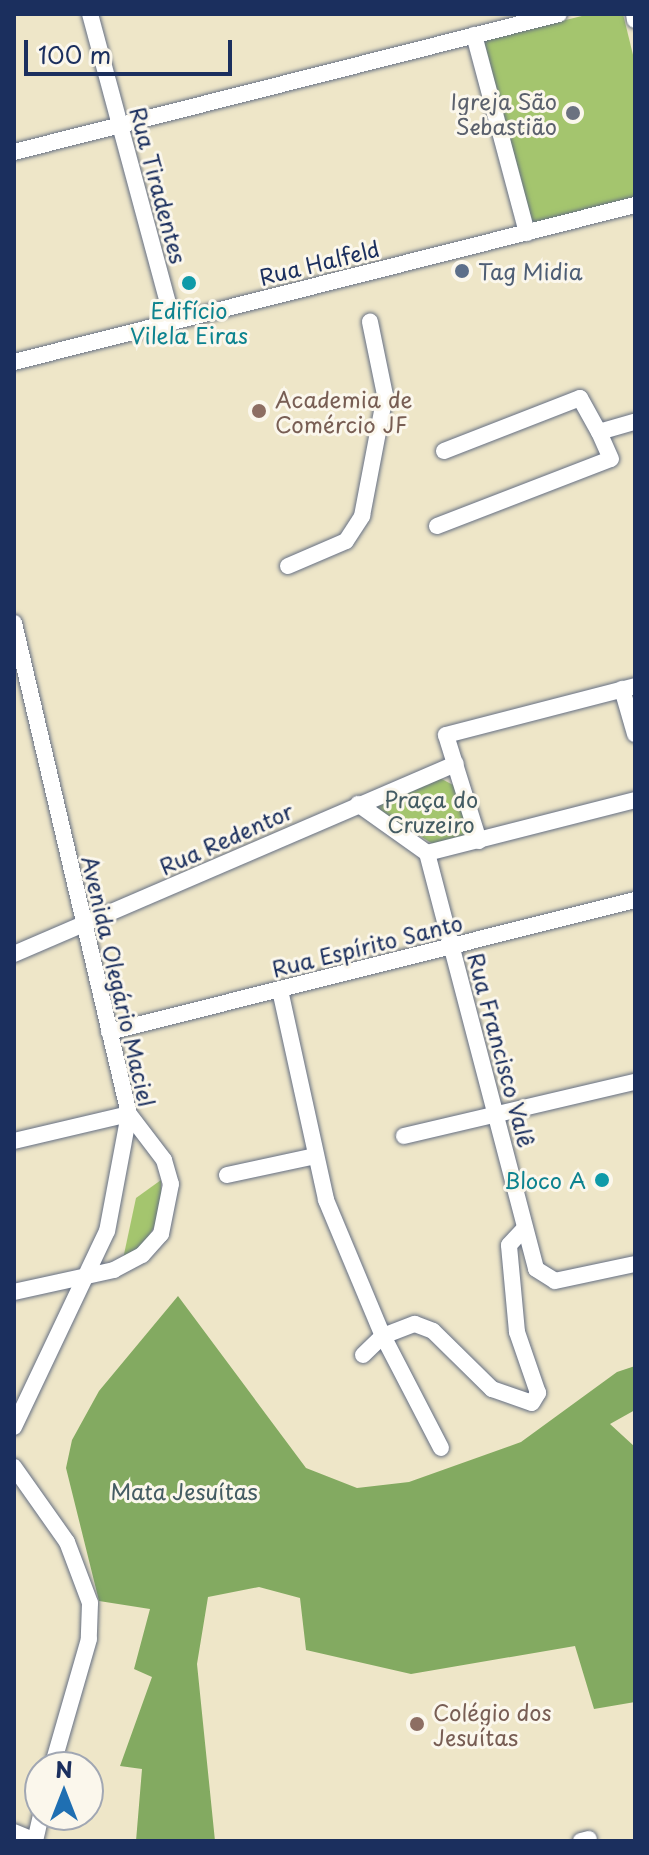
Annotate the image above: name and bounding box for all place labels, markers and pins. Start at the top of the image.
place label: Igreja São Sebastião [450,87,557,138]
marker: Igreja São Sebastião [564,104,582,122]
place label: Tag Midia [478,258,583,284]
marker: Tag Midia [453,262,471,280]
marker: Edifício Vilela Eiras [180,274,198,292]
place label: Edifício Vilela Eiras [130,296,248,348]
place label: Academia de Comércio JF [275,385,413,436]
marker: Academia de Comércio JF [250,402,268,420]
place label: Bloco A [504,1167,586,1193]
marker: Bloco A [593,1171,611,1189]
place label: Colégio dos Jesuítas [433,1698,553,1750]
marker: Colégio dos Jesuítas [408,1715,426,1733]

